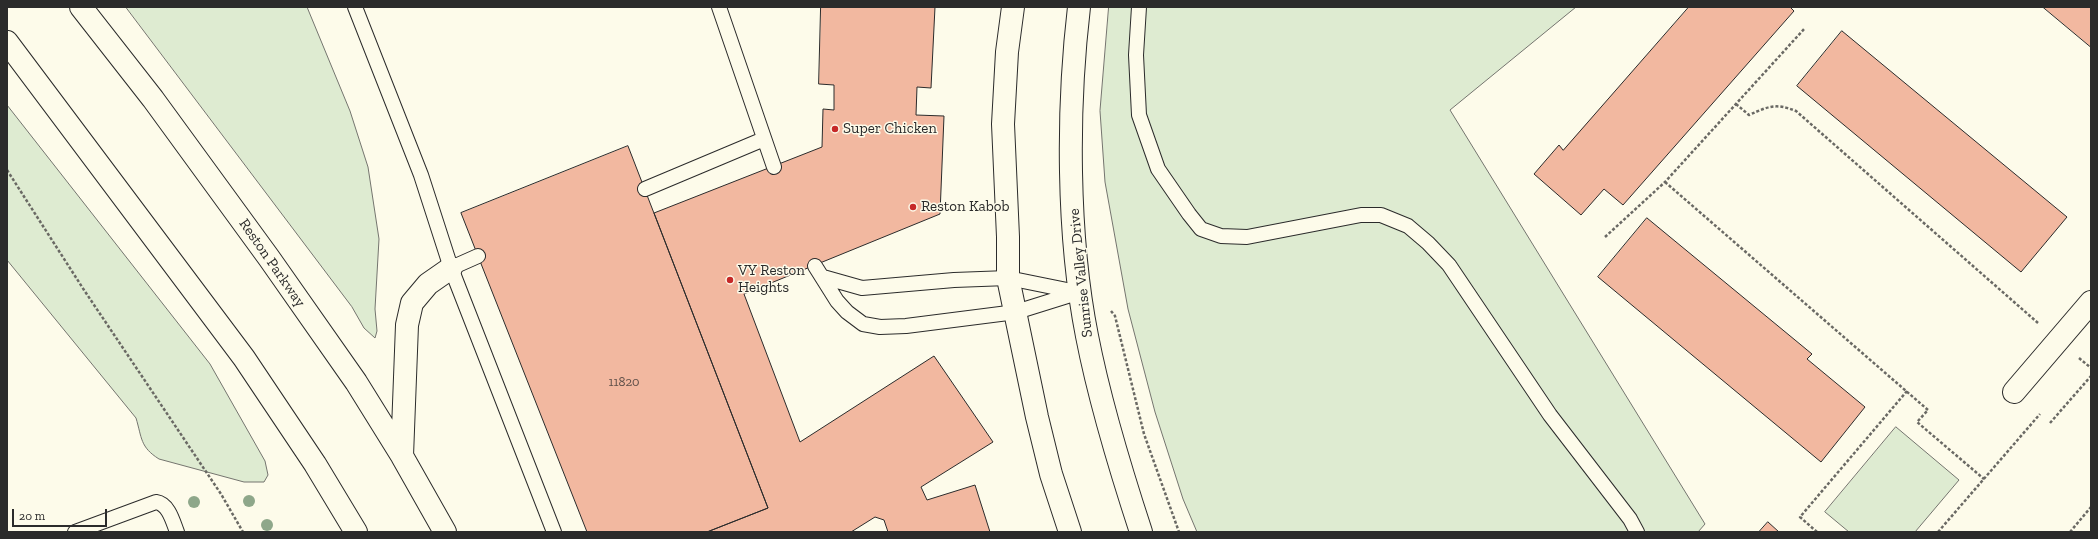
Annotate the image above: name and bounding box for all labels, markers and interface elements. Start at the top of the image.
place label: Super Chicken [843,120,937,138]
marker: Super Chicken [830,124,840,134]
place label: Reston Kabob [921,198,1010,216]
marker: Reston Kabob [908,202,918,212]
street label: Sunrise Valley Drive [1065,208,1097,338]
street label: Reston Parkway [235,215,309,311]
place label: VY Reston Heights [738,262,805,297]
marker: VY Reston Heights [725,275,735,285]
house number: 11820 [608,374,640,390]
scale bar [14,501,109,527]
text: 20 m [19,509,45,523]

